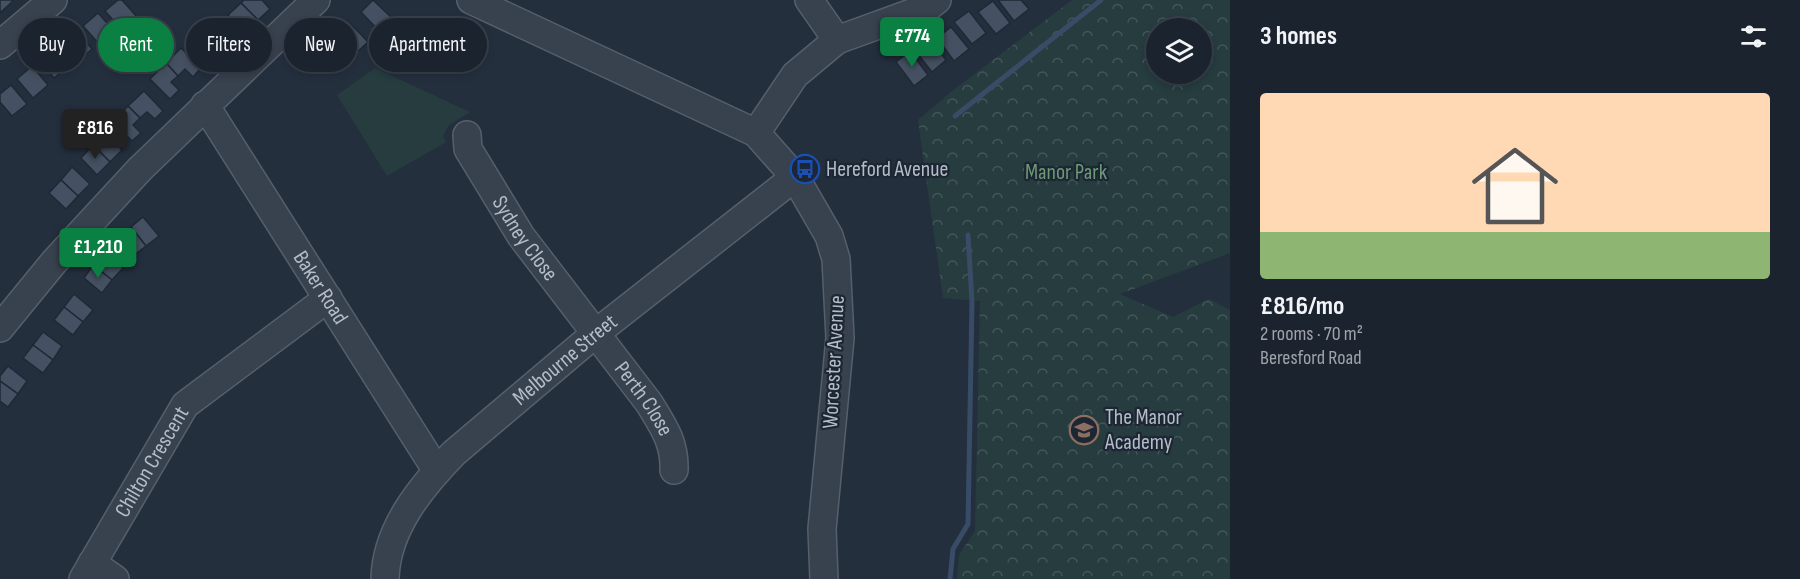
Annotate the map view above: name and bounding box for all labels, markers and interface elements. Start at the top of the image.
pin: £774 [876,17,948,68]
chip: Buy [18,18,86,72]
chip: Rent [98,18,174,72]
chip: Filters [186,18,272,72]
chip: New [284,18,357,72]
chip: Apartment [369,18,487,72]
map controls [1146,18,1212,84]
button: layers [1146,18,1212,84]
icon: filters [1737,20,1770,53]
text: 3 homes [1260,21,1337,52]
text: £774 [894,24,930,48]
pin: £816 [59,109,131,160]
text: £816 [77,116,113,140]
icon: home [1461,132,1569,240]
bus stop icon: Hereford Avenue [789,153,821,185]
place label: Hereford Avenue [826,156,948,183]
park label: Manor Park [1025,159,1108,186]
street label: Sydney Close [486,191,564,286]
pin: £1,210 [49,228,147,279]
text: £1,210 [73,235,123,259]
street label: Baker Road [287,246,354,329]
text: £816/mo [1260,291,1344,322]
street label: Worcester Avenue [817,295,851,429]
street label: Melbourne Street [507,308,623,411]
text: 2 rooms · 70 m² [1260,322,1363,346]
text: Beresford Road [1260,346,1361,370]
street label: Perth Close [609,356,679,440]
street label: Chilton Crescent [109,401,195,522]
place label: The Manor Academy [1104,404,1182,456]
school or university icon: The Manor Academy [1068,414,1100,446]

